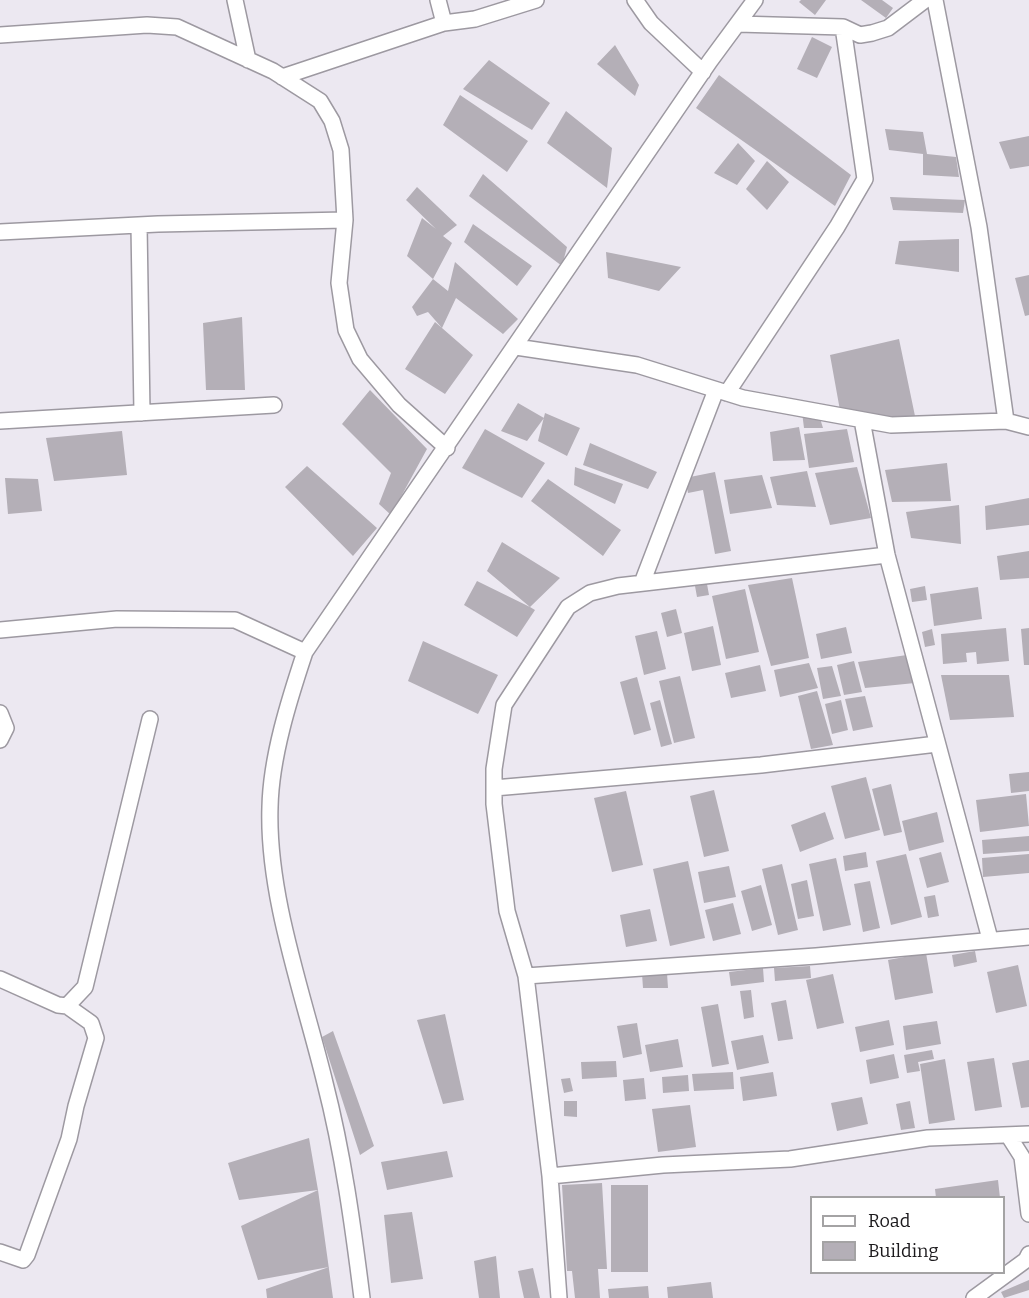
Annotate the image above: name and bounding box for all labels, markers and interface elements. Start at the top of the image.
legend [810,1196,1005,1274]
text: Road [868,1210,910,1232]
text: Building [868,1240,939,1262]

